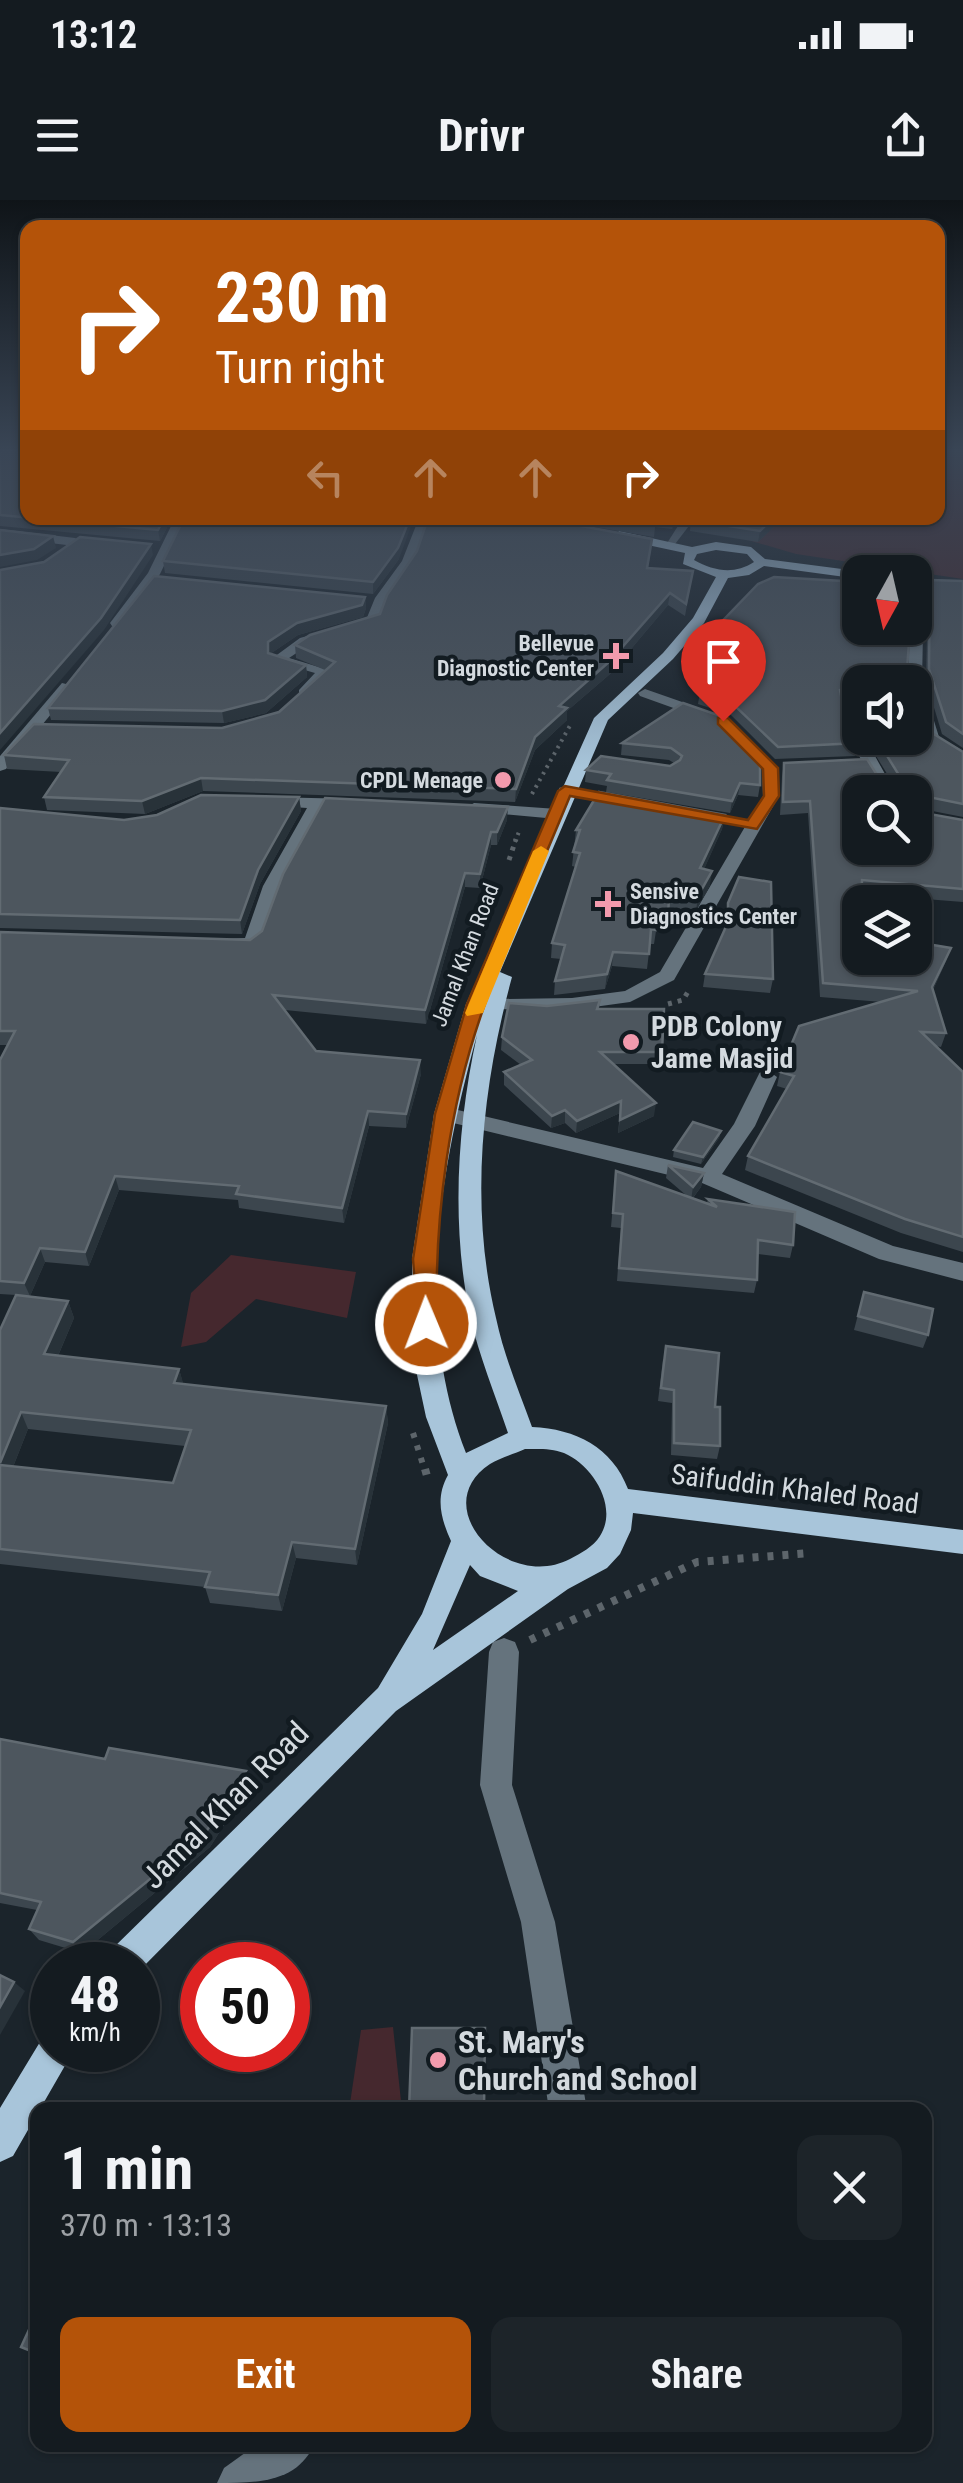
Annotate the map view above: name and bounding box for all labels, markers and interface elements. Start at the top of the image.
text: 13:12 [50,13,137,57]
icon: menu [30,108,85,163]
icon: share [878,108,933,163]
text: Drivr [438,109,525,162]
text: 230 m [215,257,389,339]
icon: right [50,260,180,390]
text: Turn right [215,341,385,394]
icon: left [298,450,353,505]
icon: ahead [403,450,458,505]
icon: ahead [508,450,563,505]
icon: right [613,450,668,505]
north arrow [842,555,932,645]
map controls [842,555,932,975]
pin [681,619,766,722]
place label: Bellevue Diagnostic Center [437,631,594,681]
icon: arrive [696,634,751,689]
marker: Bellevue Diagnostic Center [603,643,629,669]
button: sound [842,665,932,755]
place label: CPDL Menage [360,768,483,793]
marker: CPDL Menage [492,769,514,791]
button: search [842,775,932,865]
place label: Sensive Diagnostics Center [630,879,797,929]
street label: Jamal Khan Road [426,880,504,1030]
button: layers [842,885,932,975]
marker: Sensive Diagnostics Center [595,891,621,917]
place label: PDB Colony Jame Masjid [651,1010,793,1075]
marker: PDB Colony Jame Masjid [620,1031,642,1053]
position arrow [374,1272,478,1376]
street label: Saifuddin Khaled Road [669,1457,921,1521]
street label: Jamal Khan Road [134,1714,316,1896]
speed limit sign: 50 [180,1942,310,2072]
text: 48 [70,1966,120,2024]
text: km/h [69,2018,121,2047]
place label: St. Mary's Church and School [458,2023,698,2098]
marker: St. Mary's Church and School [427,2049,449,2071]
text: 1 min [60,2133,193,2204]
button: close [797,2135,902,2240]
text: 370 m · 13:13 [60,2206,232,2244]
button: Exit [60,2317,471,2432]
button: Share [491,2317,902,2432]

